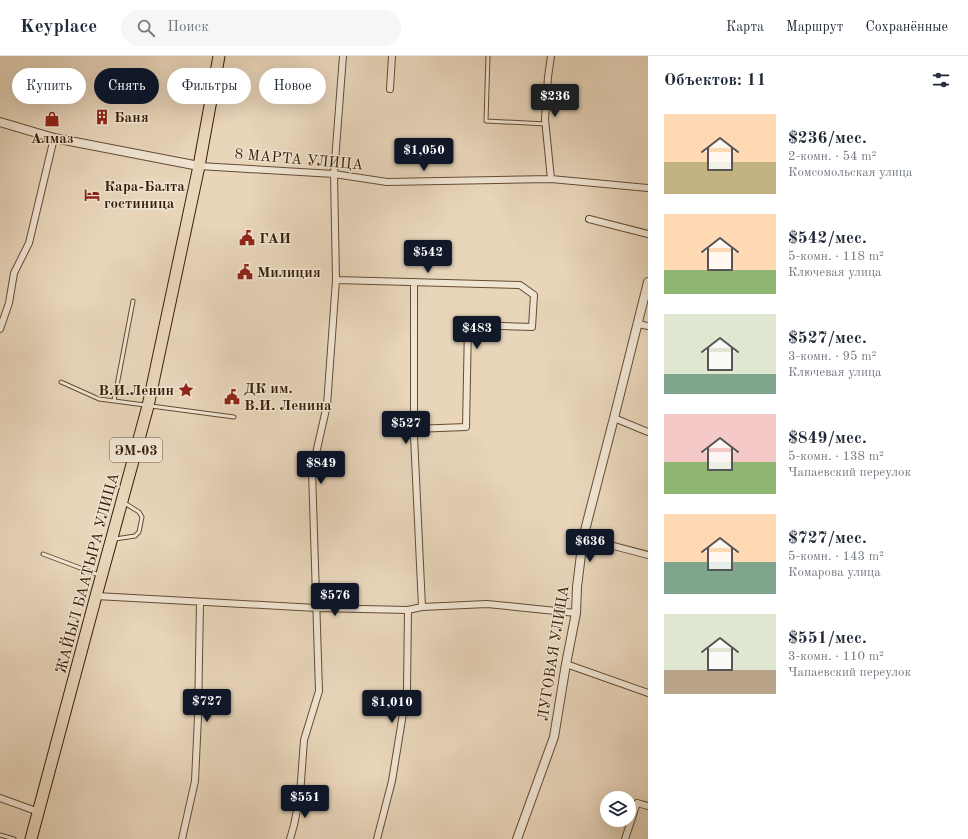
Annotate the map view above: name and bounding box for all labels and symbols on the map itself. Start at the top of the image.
pin: $236 [531,84,579,118]
building icon: Баня [93,108,111,126]
shop icon: Алмаз [43,110,61,128]
place label: Баня [114,111,149,126]
place label: Алмаз [31,132,73,147]
pin: $1,050 [391,138,457,172]
street label: 8 МАРТА УЛИЦА [234,147,364,174]
place label: Кара-Балта гостиница [104,180,185,212]
hotel icon: Кара-Балта гостиница [83,186,101,204]
public building icon: ГАИ [238,229,256,247]
place label: ГАИ [259,232,291,247]
pin: $542 [404,240,452,274]
public building icon: Милиция [236,263,254,281]
place label: Милиция [257,266,321,281]
pin: $483 [453,316,501,350]
place icon: В.И.Ленин [177,381,195,399]
place label: ДК им. В.И. Ленина [244,382,332,414]
place label: В.И.Ленин [98,384,174,399]
public building icon: ДК им. В.И. Ленина [223,388,241,406]
pin: $527 [382,411,430,445]
road number: ЭМ-03 [110,438,162,462]
pin: $849 [297,451,345,485]
street label: ЖАЙЫЛ БААТЫРА УЛИЦА [50,470,123,676]
pin: $636 [566,529,614,563]
pin: $576 [311,583,359,617]
street label: ЛУГОВАЯ УЛИЦА [536,584,573,722]
pin: $727 [183,689,231,723]
pin: $1,010 [359,690,425,724]
pin: $551 [281,785,329,819]

